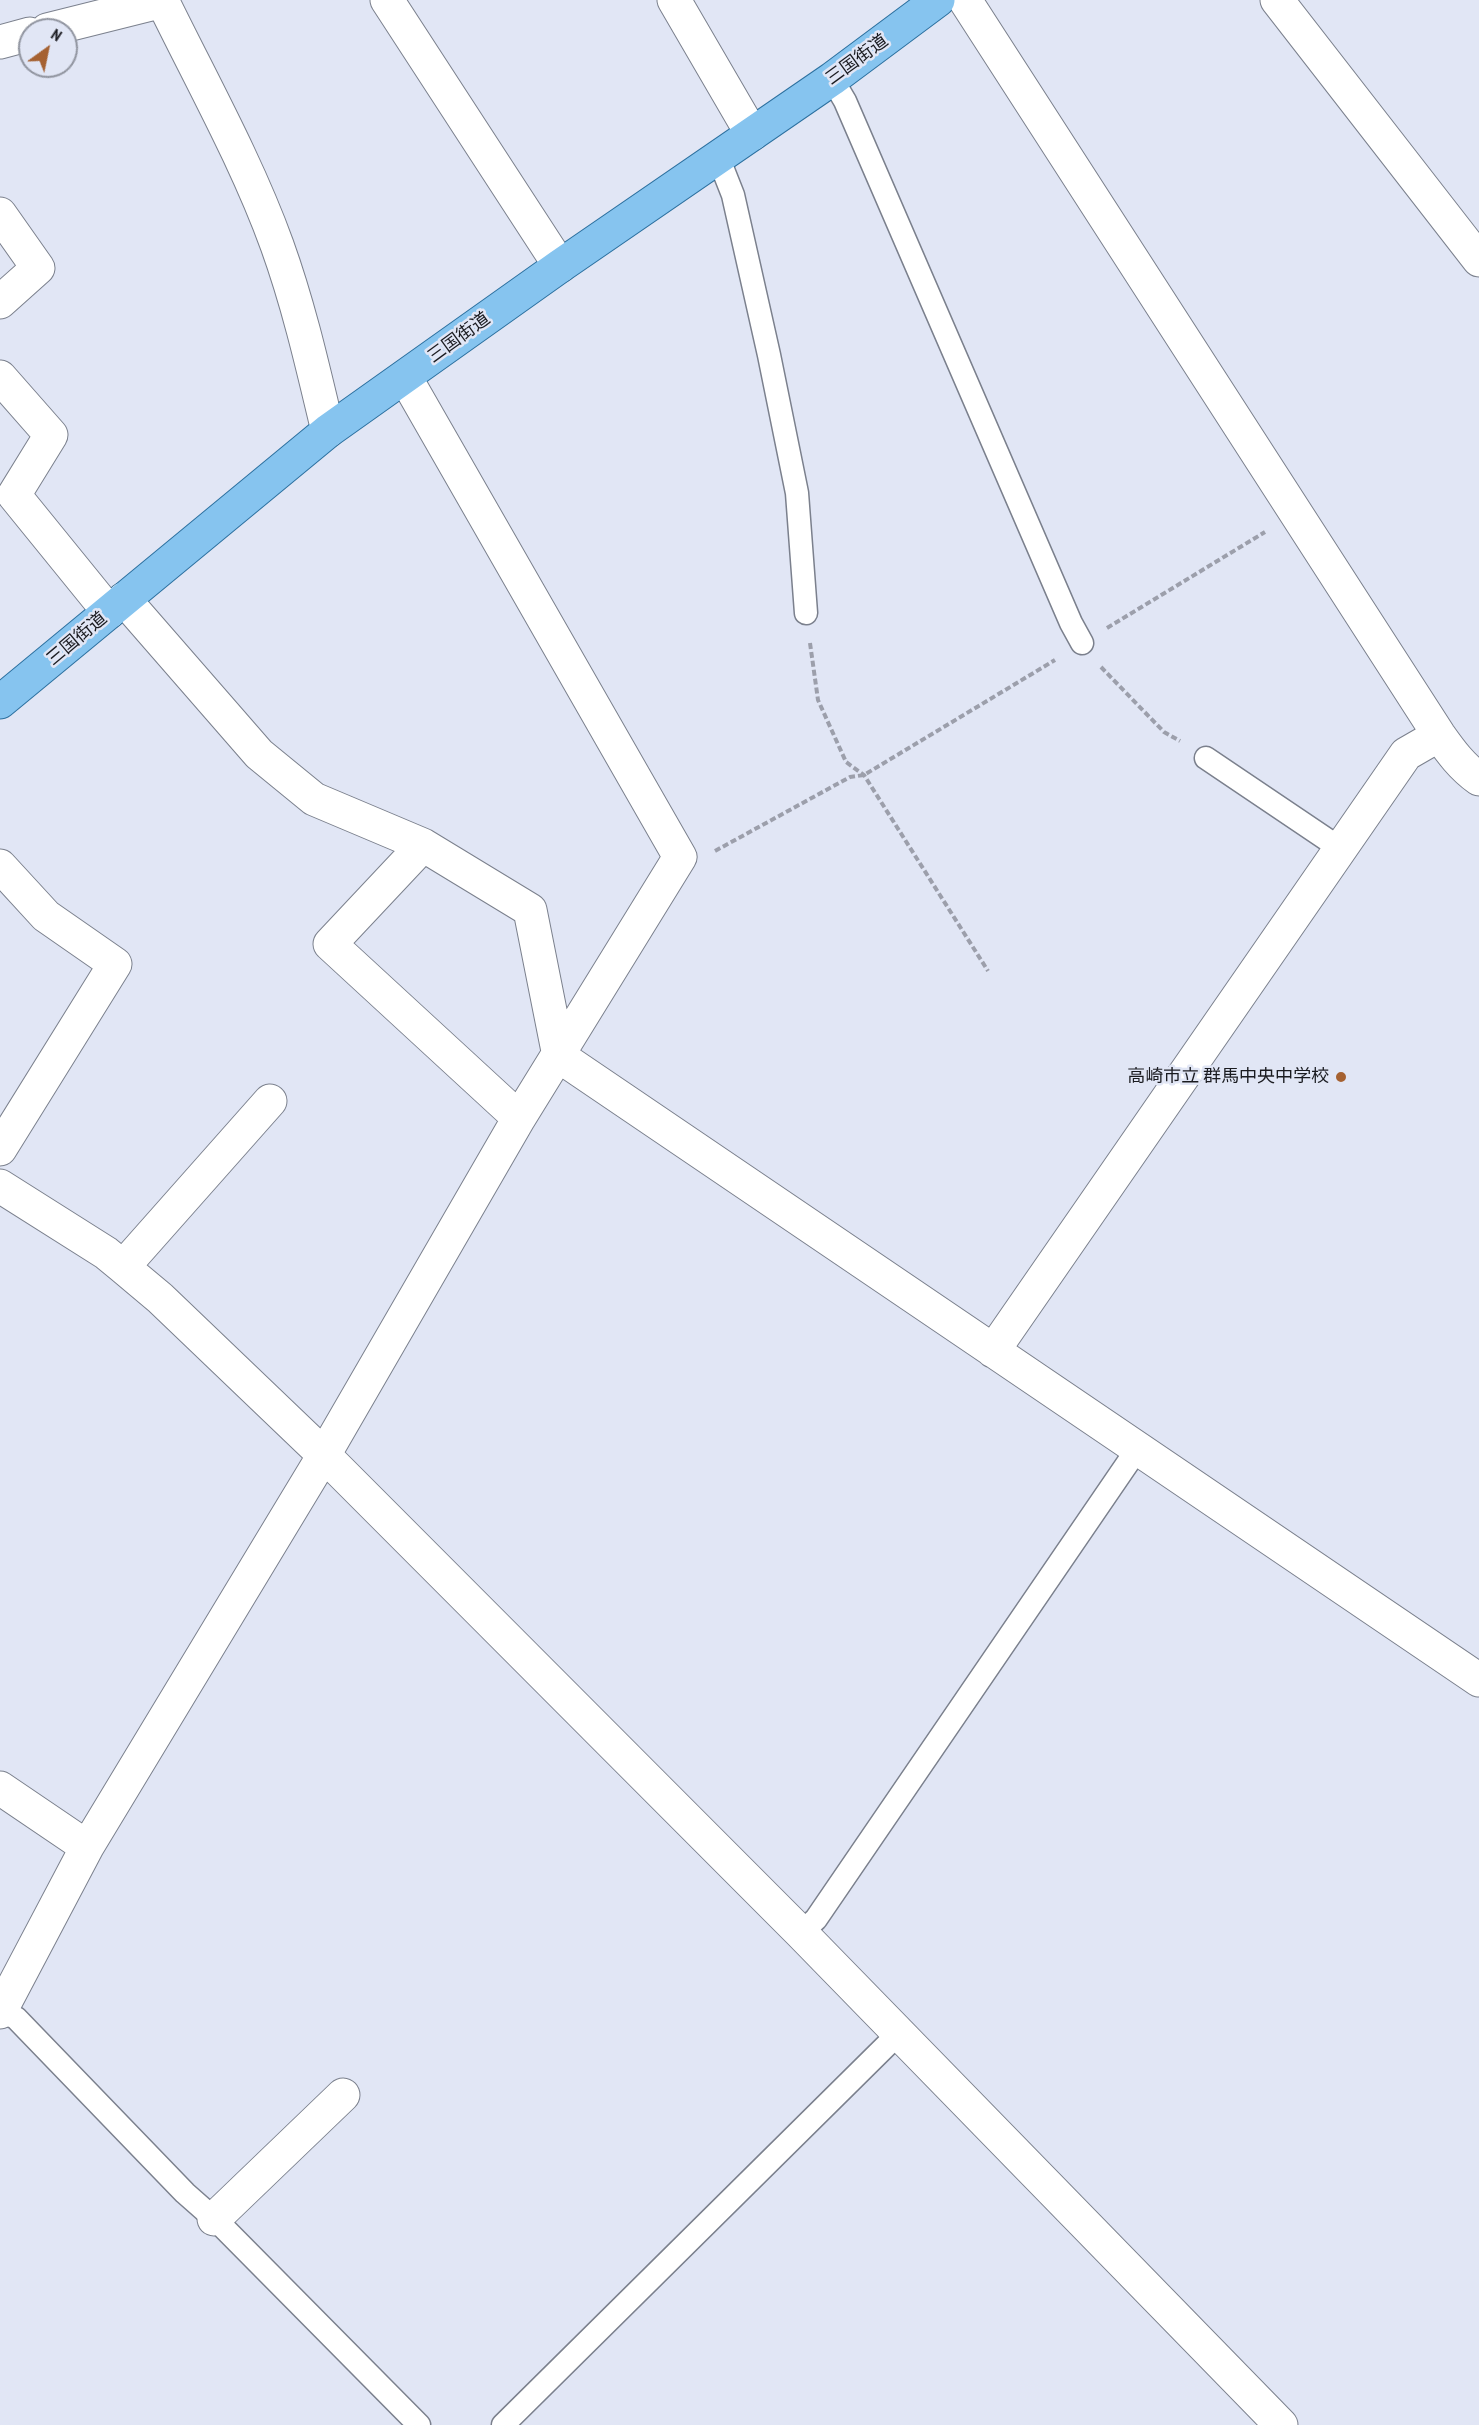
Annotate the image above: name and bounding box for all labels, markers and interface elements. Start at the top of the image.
north arrow [18,18,78,78]
text: N [48,24,66,45]
street label: 三国街道 [822,30,892,90]
street label: 三国街道 [424,308,494,368]
street label: 三国街道 [42,608,112,670]
place label: 高崎市立 群馬中央中学校 [1127,1066,1329,1088]
marker: 高崎市立 群馬中央中学校 [1334,1070,1348,1084]

